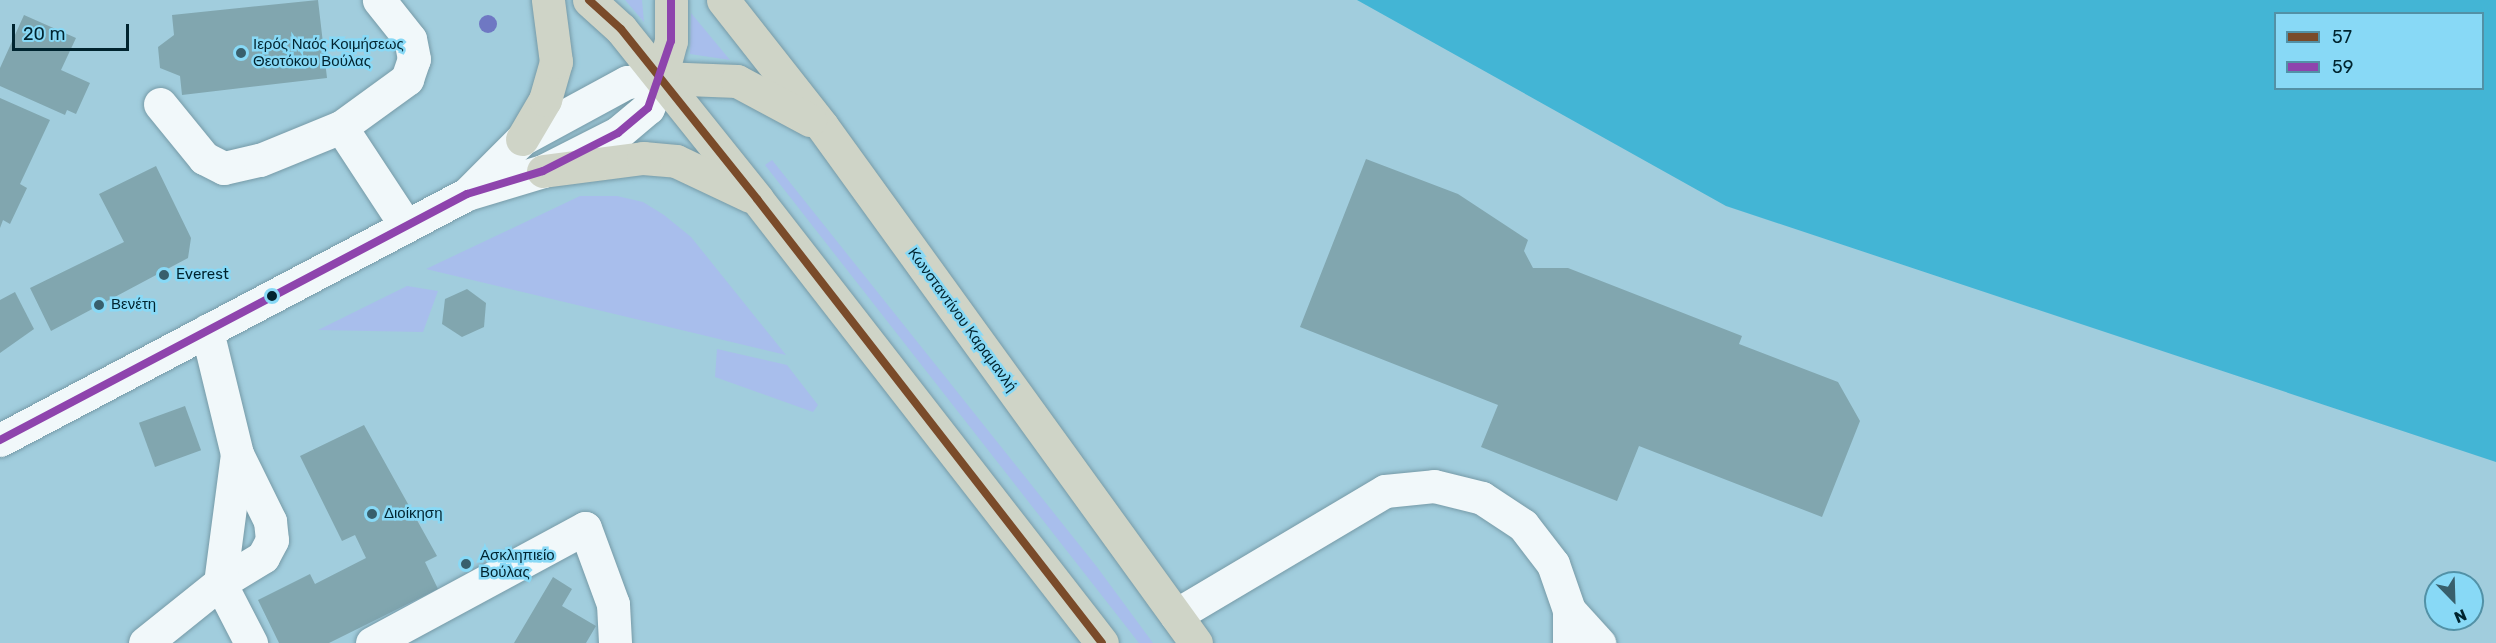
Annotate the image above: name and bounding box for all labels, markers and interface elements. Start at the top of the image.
scale bar [15,12,132,50]
legend [2274,12,2484,90]
text: 20 m [23,23,65,45]
text: 57 [2332,26,2352,48]
place label: Ιερός Ναός Κοιμήσεως Θεοτόκου Βούλας [253,35,404,70]
marker: Ιερός Ναός Κοιμήσεως Θεοτόκου Βούλας [234,46,248,60]
text: 59 [2332,56,2353,78]
street label: Κωνσταντίνου Καραμανλή [904,245,1020,395]
place label: Everest [176,266,229,284]
marker: Everest [157,268,171,282]
unlabelled marker [266,290,278,302]
place label: Βενέτη [111,296,156,314]
marker: Βενέτη [92,298,106,312]
place label: Διοίκηση [384,505,442,523]
marker: Διοίκηση [365,507,379,521]
place label: Ασκληπιείο Βούλας [480,546,555,581]
marker: Ασκληπιείο Βούλας [457,555,475,573]
north arrow [2424,571,2484,631]
text: N [2451,605,2469,627]

